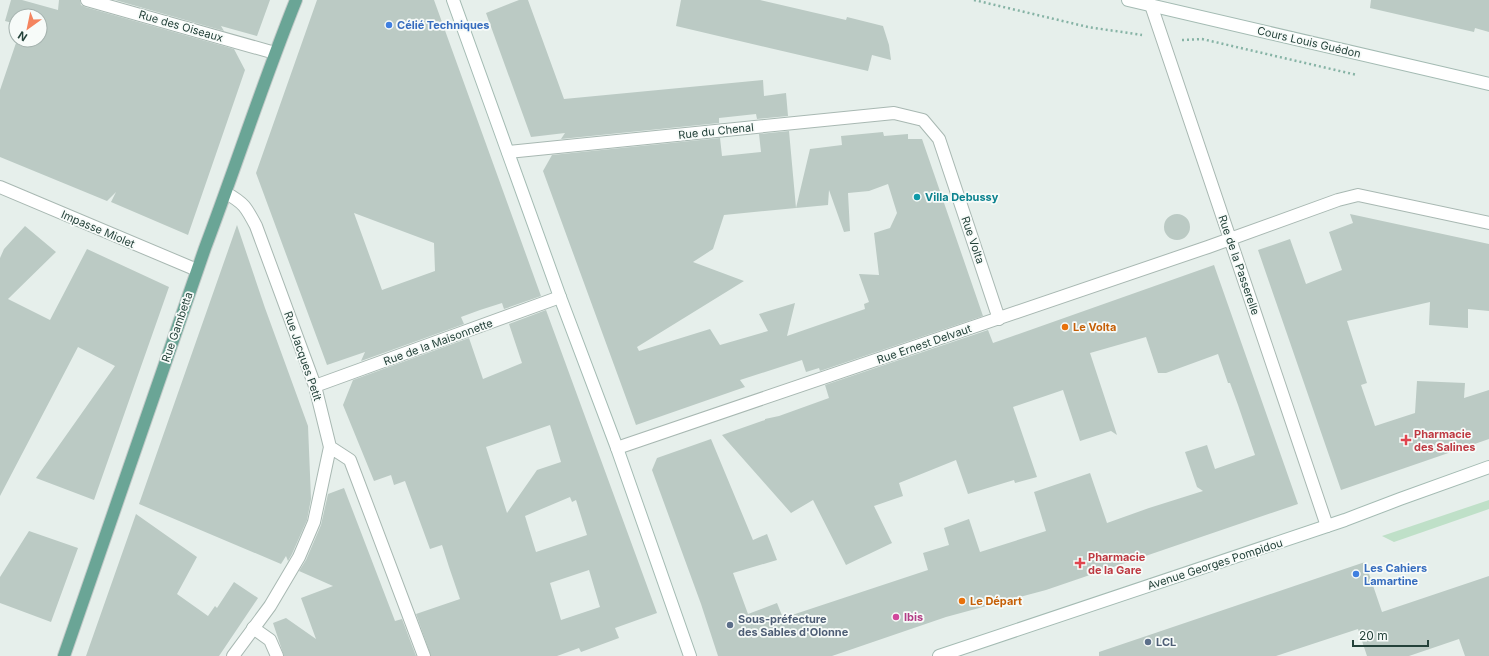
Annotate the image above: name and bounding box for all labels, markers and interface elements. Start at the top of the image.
street label: Rue des Oiseaux [137,7,225,45]
north arrow [8,8,48,48]
place label: Célié Techniques [397,18,490,32]
marker: Célié Techniques [384,20,394,30]
street label: Cours Louis Guédon [1256,23,1362,61]
text: N [15,28,30,45]
street label: Rue du Chenal [678,120,754,142]
place label: Villa Debussy [925,190,999,204]
marker: Villa Debussy [912,192,922,202]
street label: Impasse Miolet [59,207,137,251]
street label: Rue de la Passerelle [1215,213,1263,317]
street label: Rue Volta [958,214,988,266]
street label: Rue Gambetta [158,290,196,364]
street label: Rue Jacques Petit [281,309,325,403]
street label: Rue de la Maisonnette [382,316,494,368]
place label: Le Volta [1073,320,1116,334]
street label: Rue Ernest Delvaut [875,321,973,367]
marker: Le Volta [1060,322,1070,332]
place label: Pharmacie des Salines [1414,427,1475,454]
marker: Pharmacie des Salines [1401,435,1411,445]
street label: Avenue Georges Pompidou [1146,535,1284,593]
place label: Pharmacie de la Gare [1088,550,1146,577]
marker: Pharmacie de la Gare [1075,558,1085,568]
place label: Les Cahiers Lamartine [1364,561,1427,588]
marker: Les Cahiers Lamartine [1351,569,1361,579]
place label: Le Départ [970,594,1022,608]
marker: Le Départ [957,596,967,606]
place label: Ibis [904,610,923,624]
place label: Sous-préfecture des Sables d'Olonne [738,612,849,639]
marker: Ibis [891,612,901,622]
marker: Sous-préfecture des Sables d'Olonne [725,620,735,630]
scale bar [1353,622,1428,648]
text: 20 m [1359,628,1388,643]
place label: LCL [1156,635,1176,649]
marker: LCL [1143,637,1153,647]

